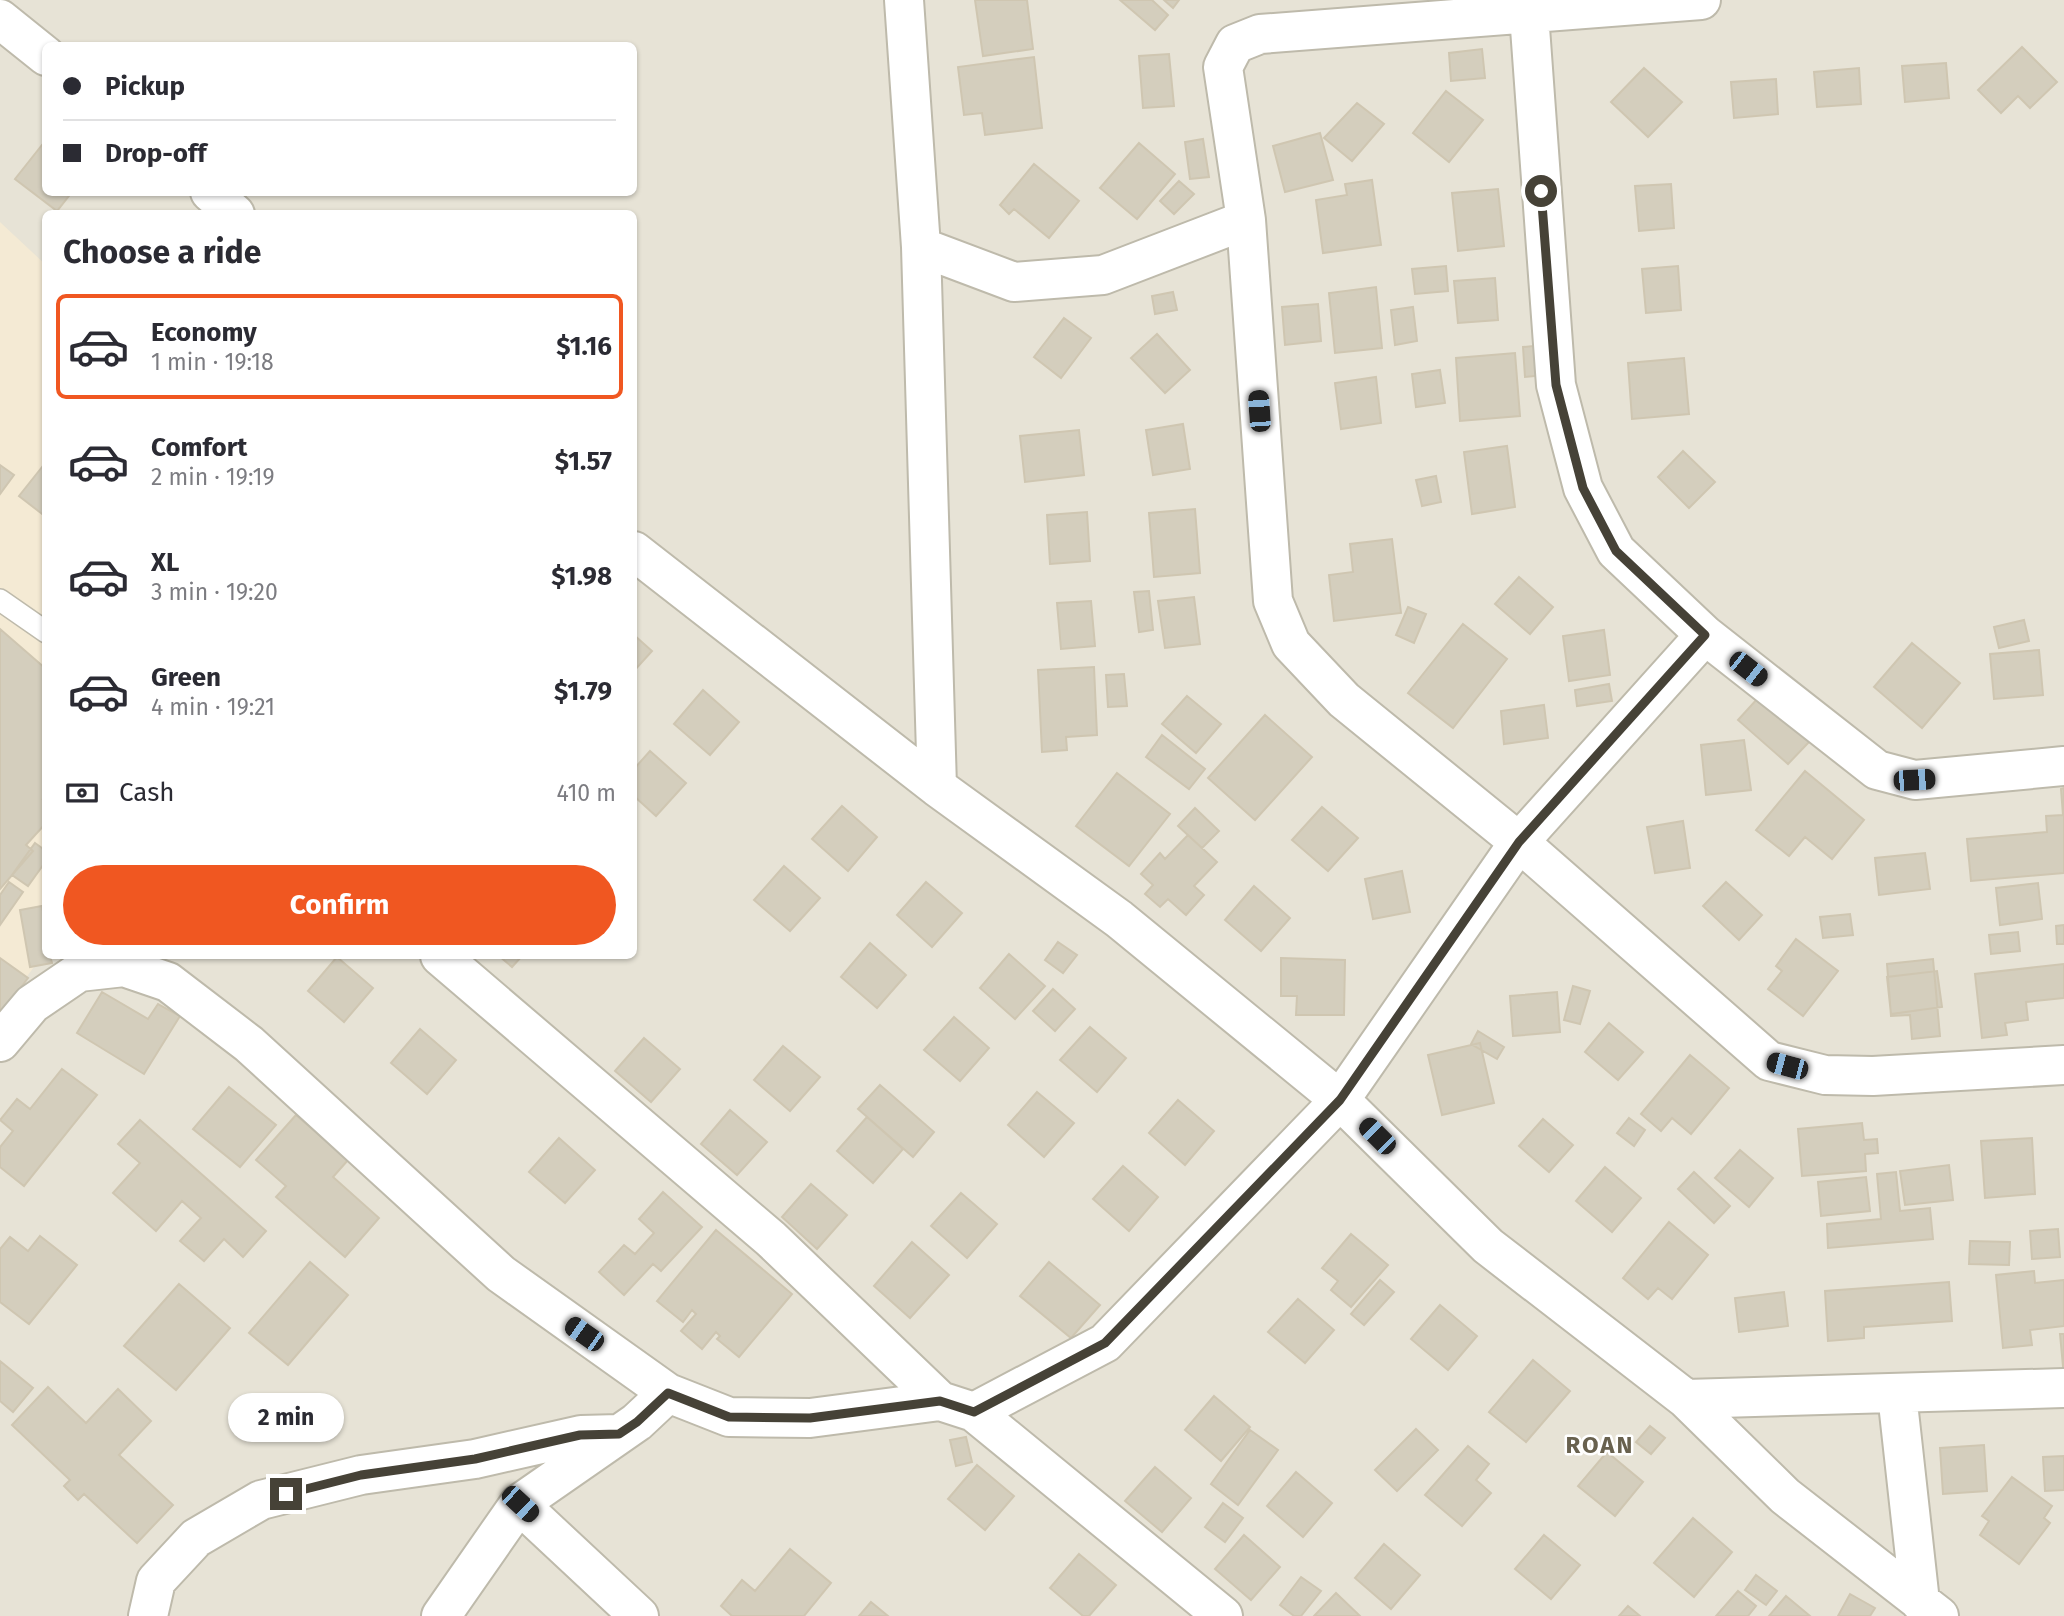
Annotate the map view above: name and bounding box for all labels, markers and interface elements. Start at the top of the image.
text: Pickup [105,71,185,102]
text: Drop-off [105,138,207,169]
route start [1525,175,1557,207]
text: Choose a ride [63,233,261,271]
icon: car [67,315,130,378]
text: Economy [151,317,257,348]
text: $1.16 [556,331,612,362]
text: 1 min · 19:18 [151,348,274,376]
car [1248,389,1271,433]
icon: car [67,430,130,493]
text: Comfort [151,432,247,463]
text: $1.57 [555,446,612,477]
text: 2 min · 19:19 [151,463,275,491]
icon: car [67,545,130,608]
text: XL [151,547,179,578]
text: $1.98 [551,561,612,592]
text: 3 min · 19:20 [151,578,278,606]
car [1725,648,1772,690]
icon: car [67,660,130,723]
text: Green [151,662,221,693]
text: $1.79 [554,676,612,707]
text: 4 min · 19:21 [151,693,275,721]
car [1893,768,1936,792]
icon: cash [63,774,101,812]
text: Cash [119,777,175,808]
text: 410 m [556,779,616,807]
button: Confirm [63,865,616,945]
car [1764,1050,1811,1082]
car [1355,1114,1400,1158]
car [561,1313,608,1355]
callout: 2 min [228,1392,344,1442]
text: 2 min [258,1403,314,1431]
district label: ROAN [1566,1431,1634,1459]
route end [270,1478,302,1510]
car [498,1482,543,1526]

